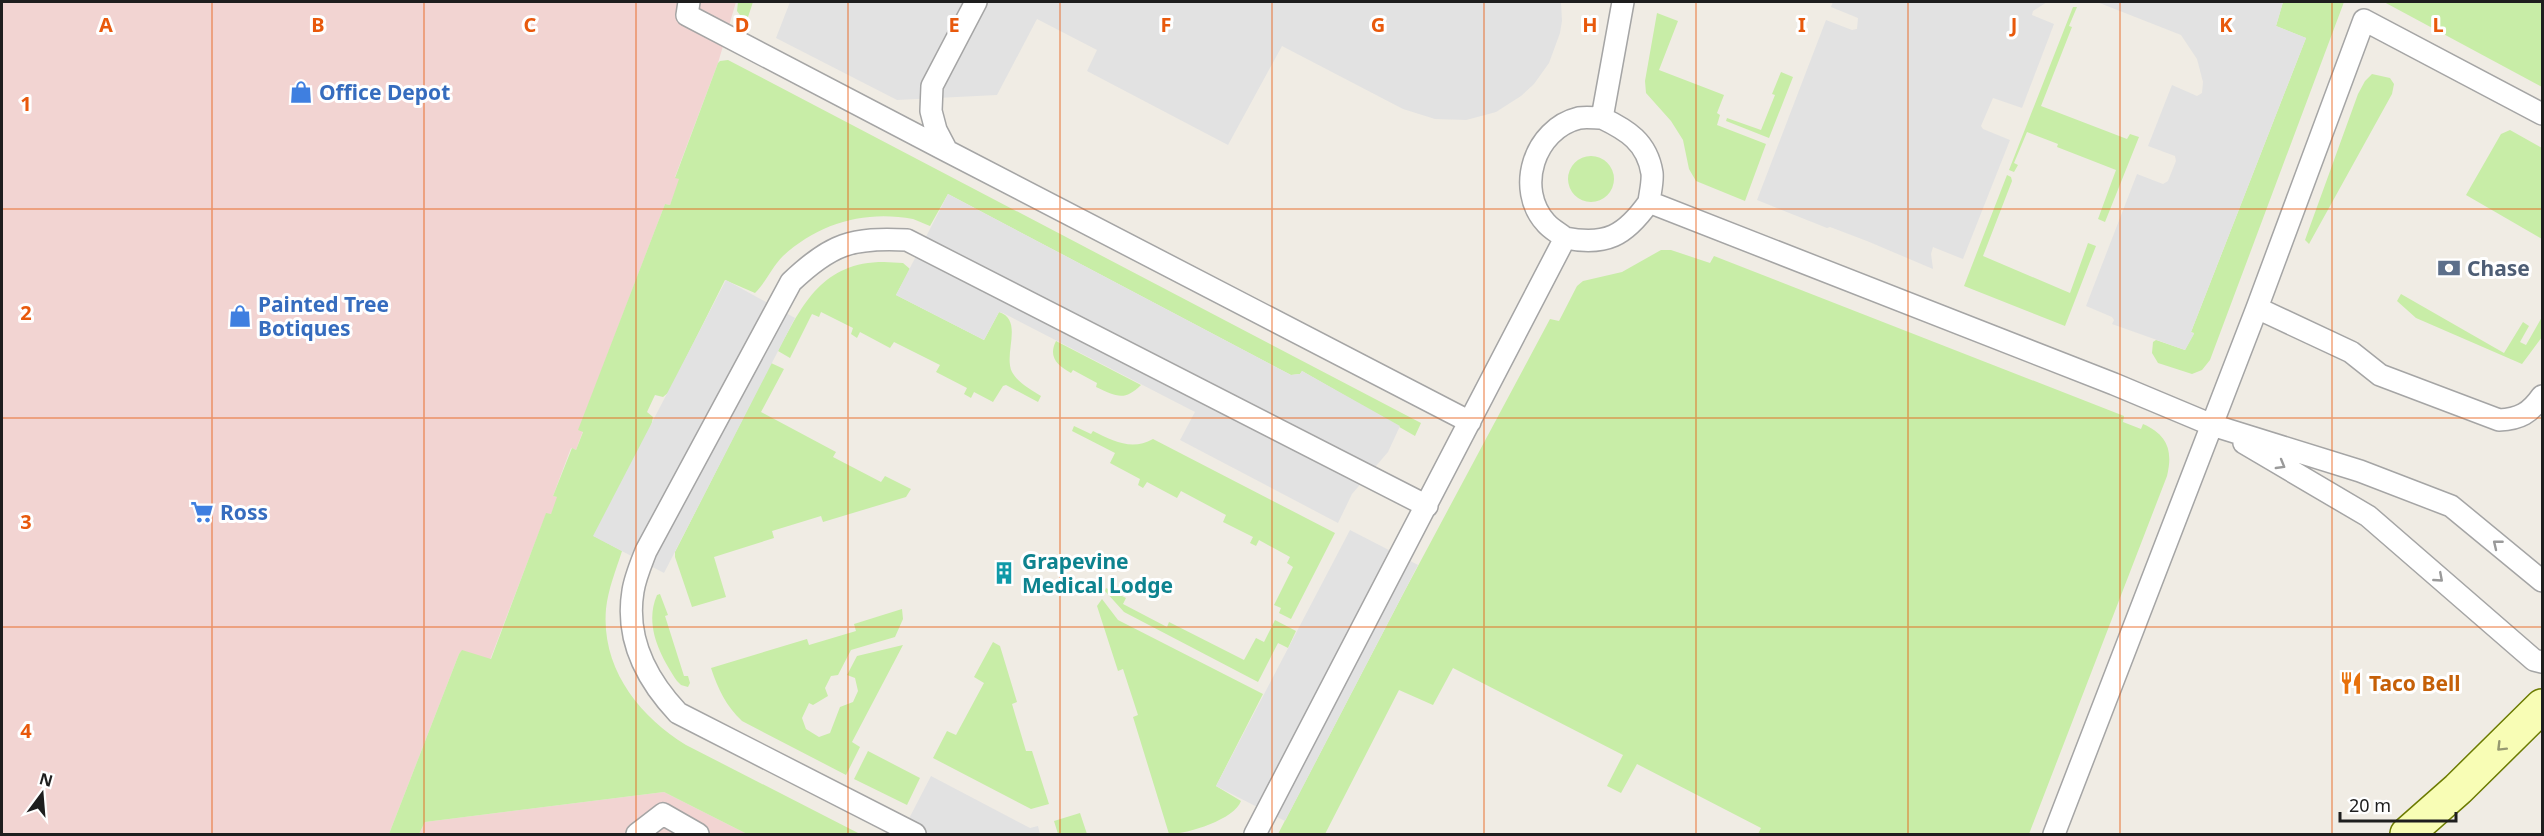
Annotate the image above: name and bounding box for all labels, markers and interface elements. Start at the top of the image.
text: A [99,11,113,38]
text: B [311,11,325,38]
text: C [524,11,537,38]
text: D [735,11,749,38]
text: E [948,11,960,38]
text: F [1161,11,1171,38]
text: G [1371,11,1385,38]
text: H [1582,11,1598,38]
text: I [1798,11,1806,38]
text: J [2009,11,2017,38]
text: K [2219,11,2233,38]
text: L [2432,11,2444,38]
place label: Office Depot [319,78,450,106]
shop icon: Office Depot [288,79,314,105]
text: 1 [20,90,32,117]
place label: Chase [2467,254,2530,282]
bank icon: Chase [2436,255,2462,281]
place label: Painted Tree Botiques [258,290,389,342]
text: 2 [20,299,32,326]
shop icon: Painted Tree Botiques [227,303,253,329]
one-way arrow [2275,458,2285,469]
place label: Ross [220,498,268,526]
supermarket icon: Ross [189,499,215,525]
text: 3 [20,508,32,535]
one-way arrow [2493,540,2504,551]
place label: Grapevine Medical Lodge [1022,547,1173,599]
building icon: Grapevine Medical Lodge [991,560,1017,586]
one-way arrow [2432,570,2443,581]
place label: Taco Bell [2369,669,2460,697]
restaurant icon: Taco Bell [2338,670,2364,696]
text: 4 [20,717,32,744]
one-way arrow [2497,740,2507,751]
north arrow [12,764,72,824]
text: N [37,767,55,792]
scale bar [2340,785,2456,823]
text: 20 m [2349,793,2391,817]

